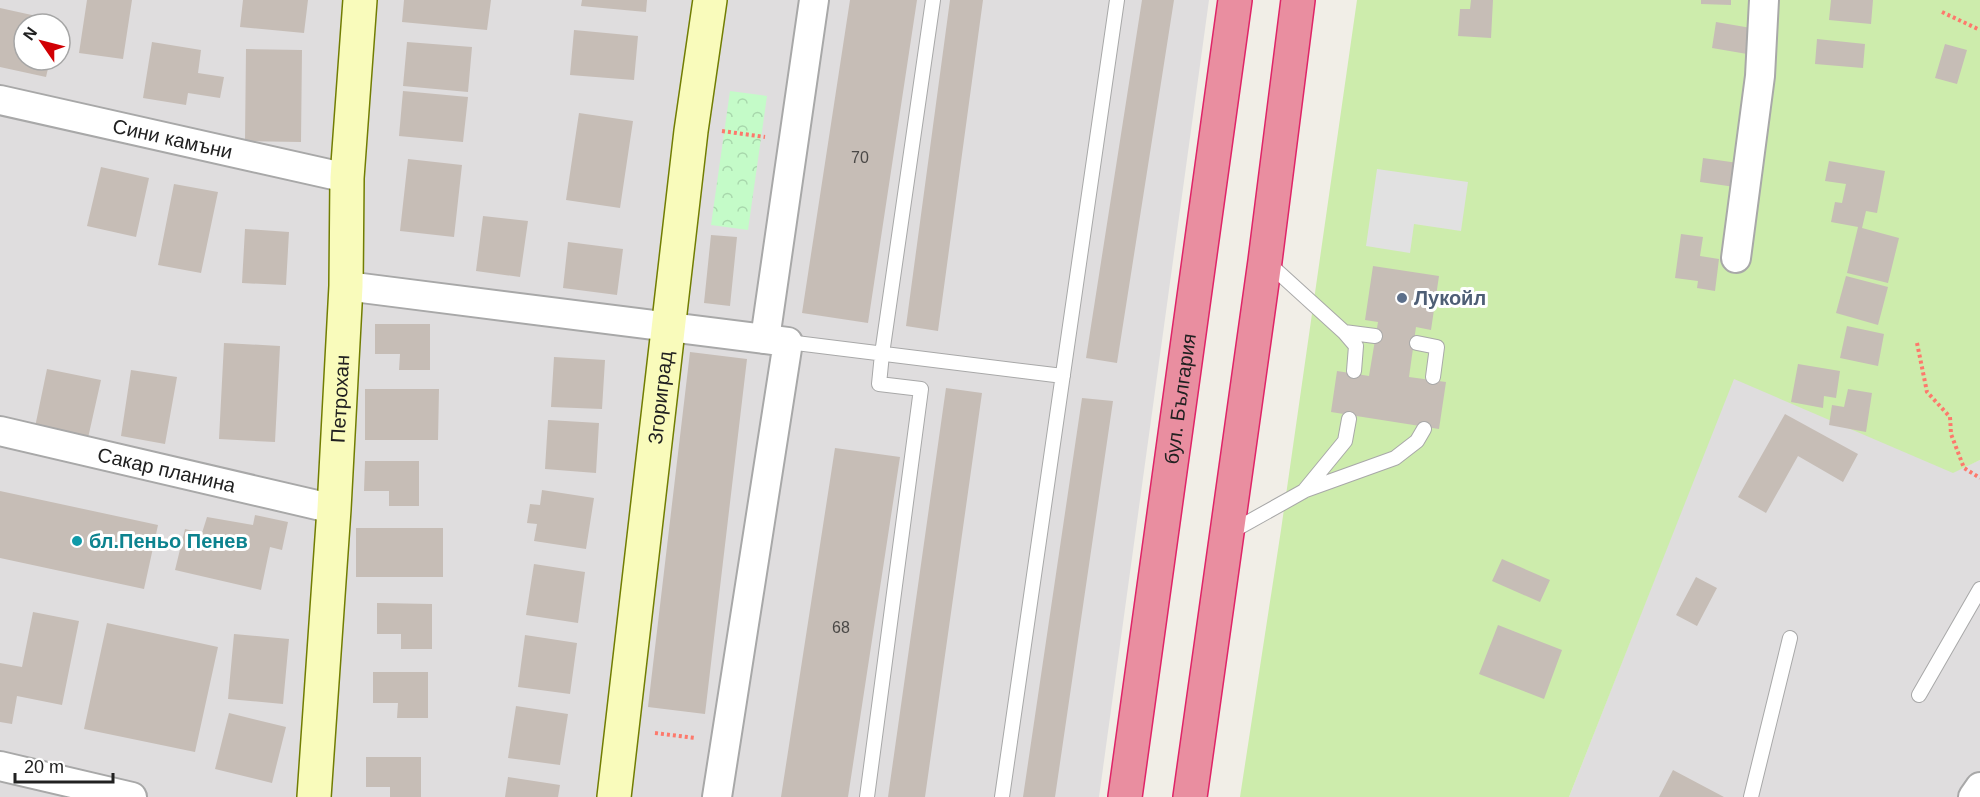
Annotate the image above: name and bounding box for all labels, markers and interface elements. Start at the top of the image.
north arrow [12,12,72,72]
text: N [20,24,40,43]
street label: Сини камъни [111,115,235,163]
house number: 70 [851,149,869,166]
place label: Лукойл [1414,287,1486,309]
marker: Лукойл [1395,291,1409,305]
street label: бул. България [1160,332,1200,466]
street label: Згориград [644,350,677,445]
street label: Петрохан [327,354,353,443]
street label: Сакар планина [95,443,238,497]
place label: бл.Пеньо Пенев [89,530,248,552]
marker: бл.Пеньо Пенев [70,534,84,548]
house number: 68 [832,619,850,636]
scale bar [15,746,112,784]
text: 20 m [24,757,64,777]

